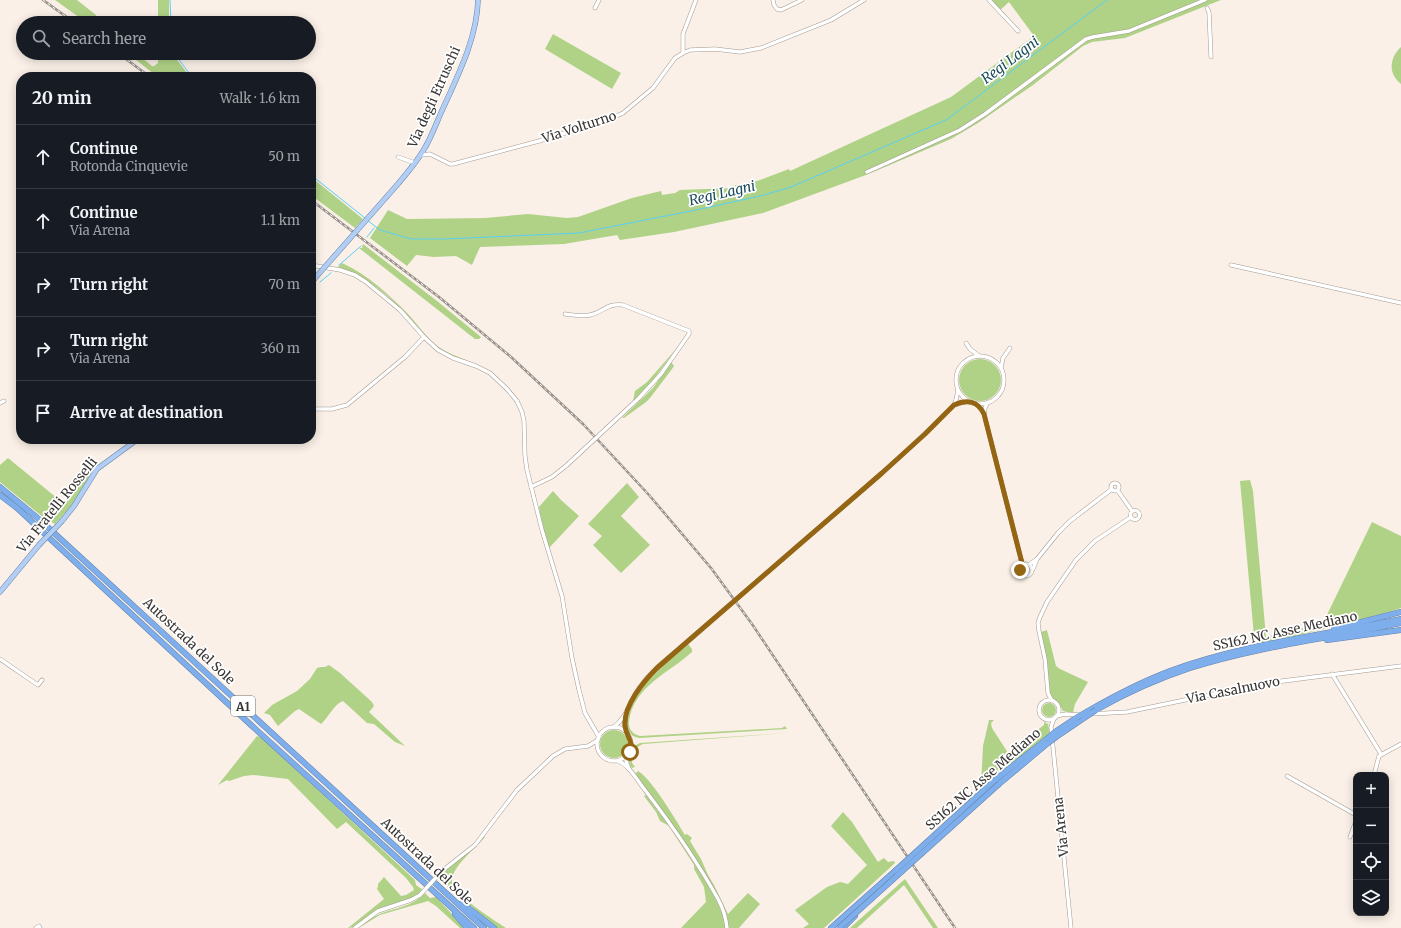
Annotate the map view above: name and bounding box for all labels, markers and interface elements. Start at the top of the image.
search box [16,16,316,60]
icon: search [30,27,52,49]
text: Search here [62,29,146,48]
water label: Regi Lagni [978,32,1042,88]
street label: Via degli Etruschi [404,44,464,151]
text: 20 min [32,87,91,109]
text: Walk · 1.6 km [220,90,300,107]
street label: Via Volturno [539,107,619,147]
text: Continue [70,139,138,158]
icon: ahead [32,146,54,168]
text: 50 m [268,148,300,165]
text: Rotonda Cinquevie [70,158,188,175]
water label: Regi Lagni [687,177,757,209]
text: Continue [70,203,138,222]
icon: ahead [32,210,54,232]
text: 1.1 km [261,212,300,229]
text: Via Arena [70,222,130,239]
icon: right [32,274,54,296]
text: Turn right [70,275,148,294]
text: 70 m [269,276,300,293]
text: Turn right [70,331,148,350]
icon: right [32,338,54,360]
text: 360 m [261,340,300,357]
text: Via Arena [70,350,130,367]
icon: arrive [32,402,54,424]
text: Arrive at destination [70,403,223,422]
street label: Via Fratelli Rosselli [13,454,101,557]
route end [1011,561,1029,579]
street label: Autostrada del Sole [139,593,239,688]
street label: SS162 NC Asse Mediano [1211,607,1359,655]
street label: Via Casalnuovo [1184,673,1282,708]
road number: A1 [231,696,255,716]
street label: SS162 NC Asse Mediano [922,724,1044,834]
route start [621,743,639,761]
map controls [1353,772,1389,916]
button: + [1353,772,1389,808]
street label: Via Arena [1049,796,1073,859]
button: − [1353,808,1389,844]
street label: Autostrada del Sole [377,813,477,908]
button: locate [1353,844,1389,880]
button: layers [1353,880,1389,916]

